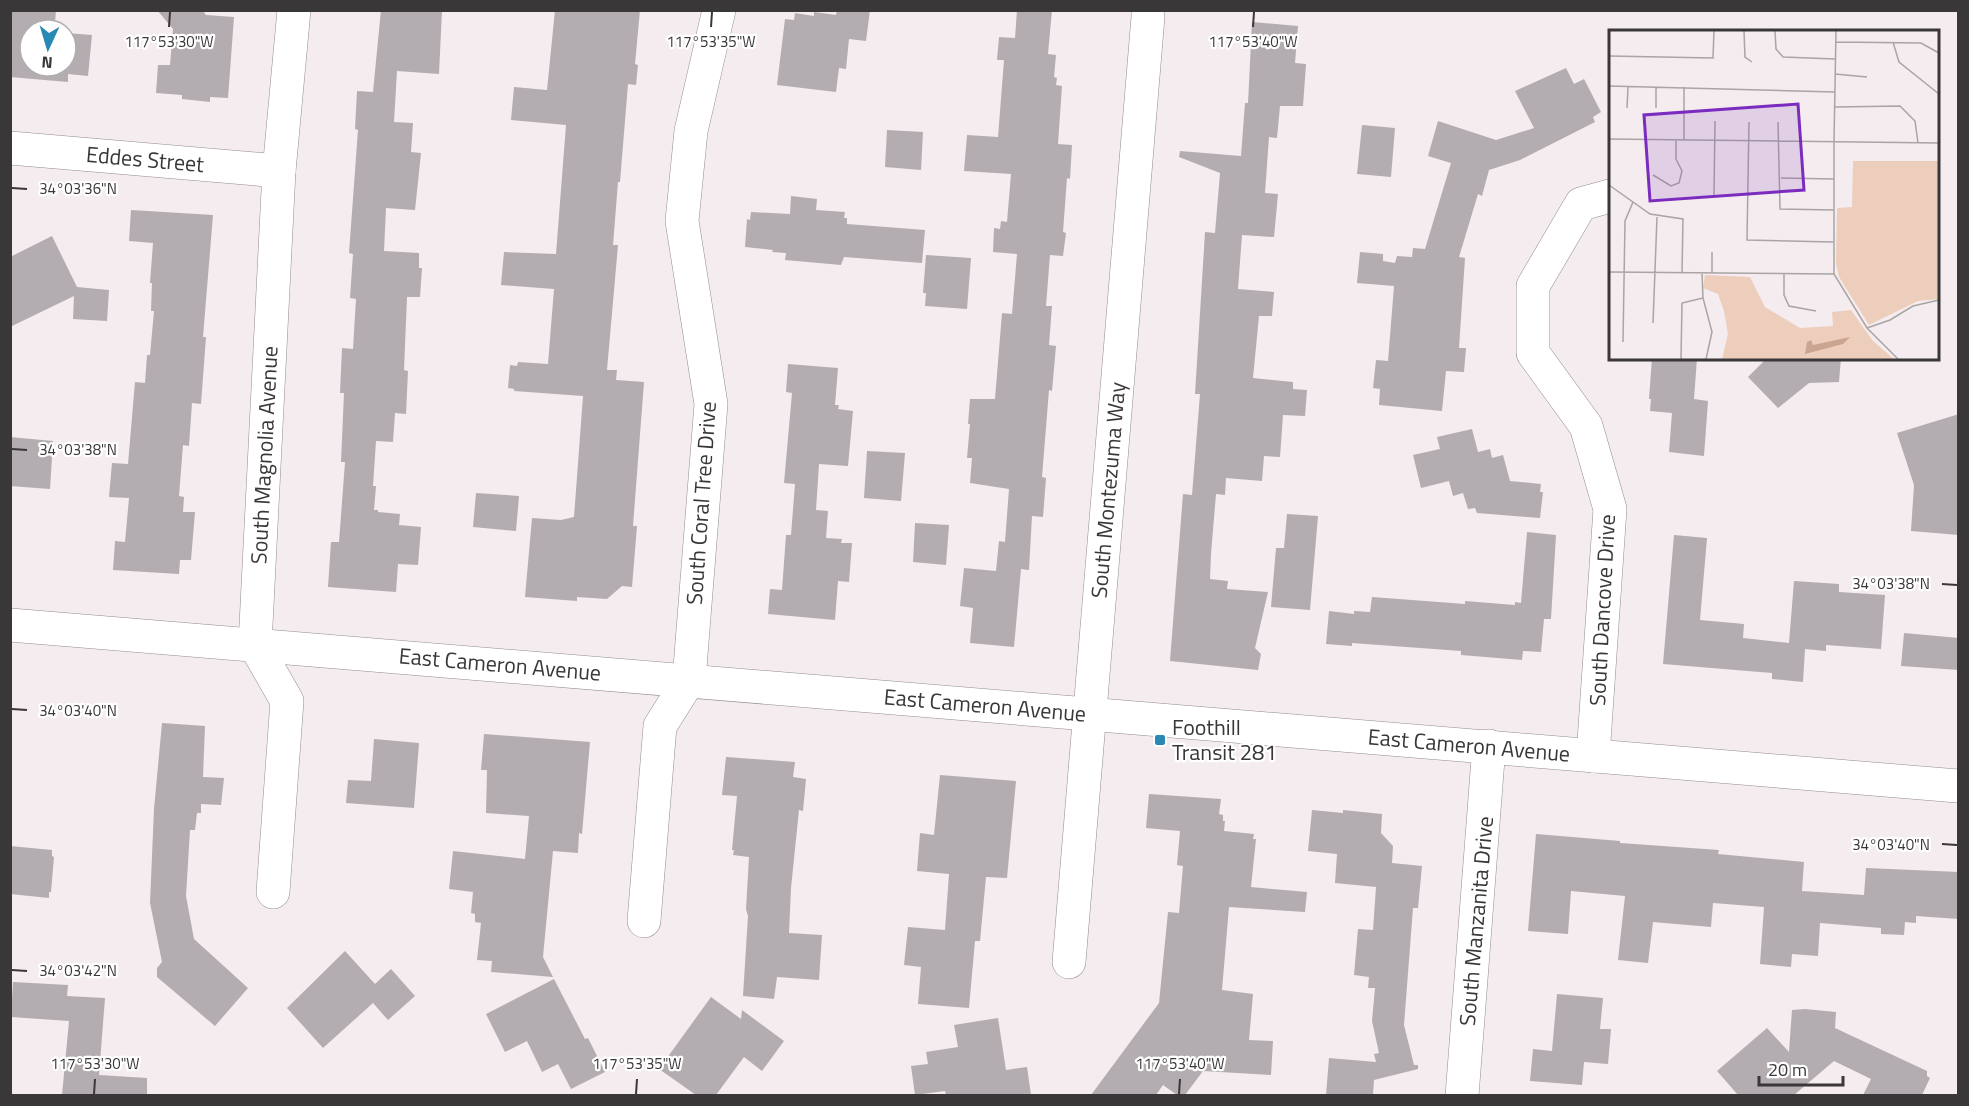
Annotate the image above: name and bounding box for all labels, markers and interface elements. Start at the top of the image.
north arrow [18,18,78,78]
text: 117°53'30"W [124,30,214,53]
text: 117°53'35"W [666,30,756,53]
text: 117°53'40"W [1208,30,1298,53]
inset map [1609,30,1939,360]
text: N [41,51,53,75]
street label: Eddes Street [85,137,206,181]
text: 34°03'36"N [39,177,117,200]
street label: South Magnolia Avenue [241,345,287,565]
street label: South Montezuma Way [1082,380,1134,599]
street label: South Coral Tree Drive [677,400,725,606]
text: 34°03'38"N [39,438,117,461]
street label: South Dancove Drive [1580,513,1624,707]
text: 34°03'38"N [1852,572,1930,595]
street label: East Cameron Avenue [397,638,603,690]
street label: East Cameron Avenue [882,679,1088,731]
text: 34°03'40"N [39,699,117,722]
place label: Foothill Transit 281 [1172,710,1277,769]
street label: East Cameron Avenue [1366,719,1572,771]
marker: Foothill Transit 281 [1153,733,1167,747]
street label: South Manzanita Drive [1450,815,1502,1027]
text: 34°03'40"N [1852,833,1930,856]
text: 34°03'42"N [39,959,117,982]
scale bar [1759,1049,1843,1087]
text: 117°53'30"W [50,1052,140,1075]
text: 117°53'35"W [592,1052,682,1075]
text: 117°53'40"W [1135,1052,1225,1075]
text: 20 m [1768,1056,1807,1083]

